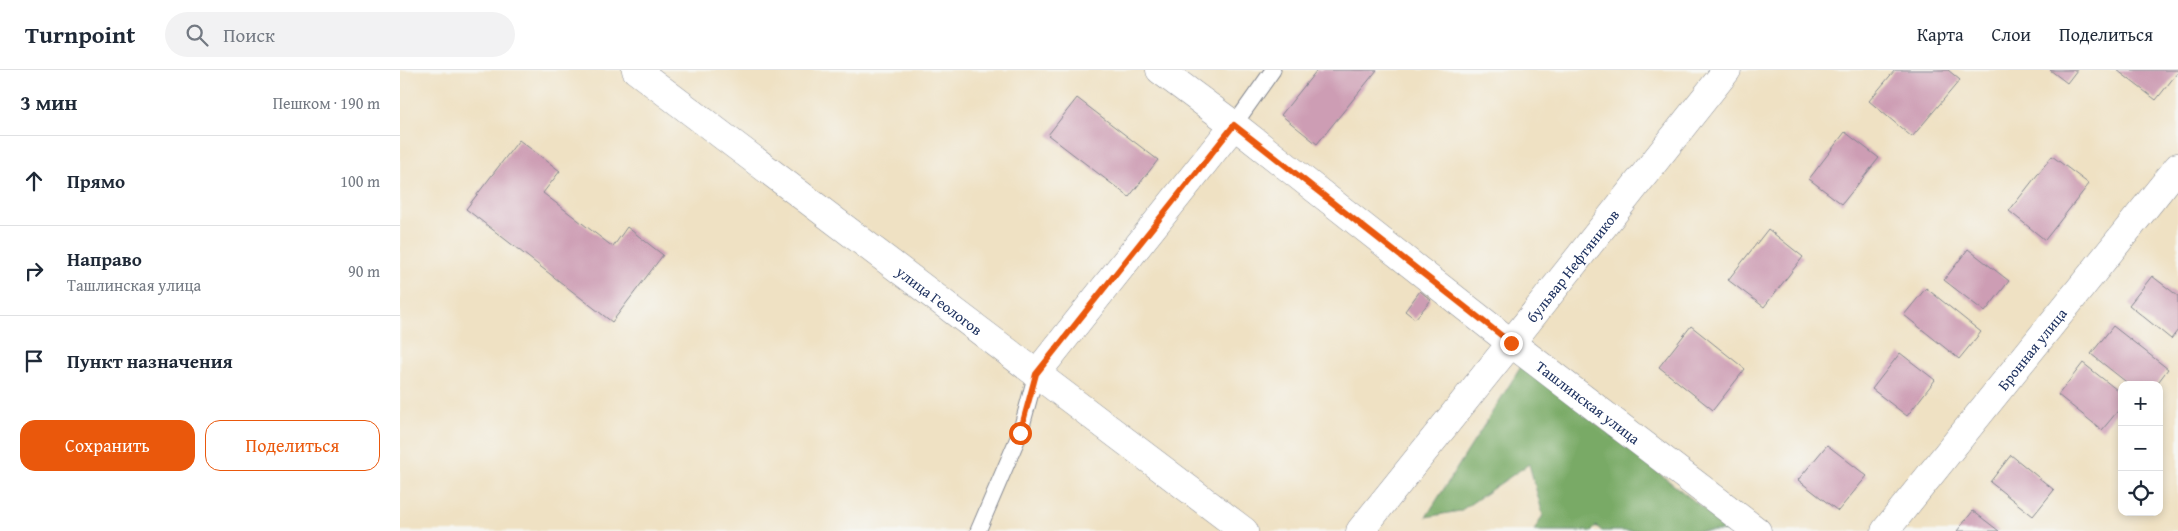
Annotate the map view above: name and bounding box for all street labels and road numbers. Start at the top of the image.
street label: бульвар Нефтяников [1521,204,1624,326]
street label: улица Геологов [891,260,987,340]
street label: Бронная улица [1992,302,2072,394]
street label: Ташлинская улица [1532,356,1645,449]

